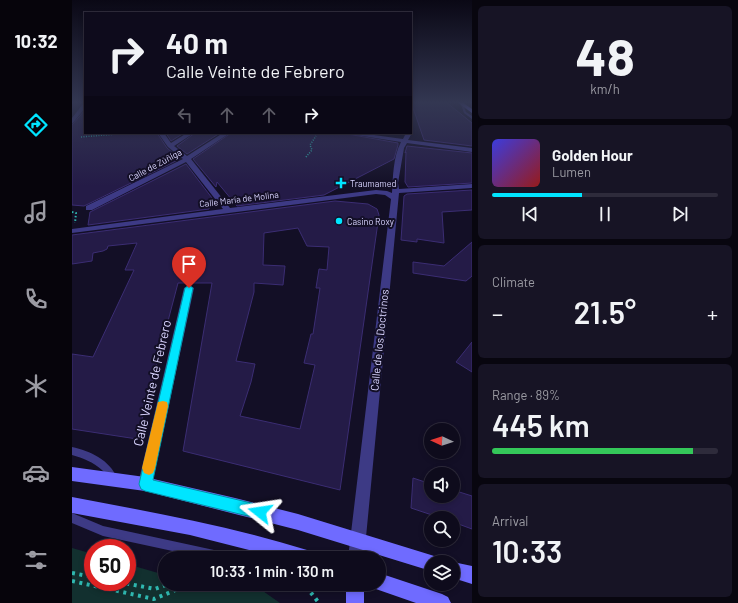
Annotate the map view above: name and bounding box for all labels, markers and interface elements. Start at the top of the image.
text: 48 [575,24,635,86]
text: 40 m [166,26,228,60]
icon: right [100,28,152,80]
text: 10:32 [15,30,57,52]
text: Calle Veinte de Febrero [166,60,345,82]
text: km/h [590,81,620,97]
icon: left [174,104,196,126]
icon: ahead [216,104,238,126]
icon: ahead [258,104,280,126]
icon: right [300,104,322,126]
icon: directions [22,111,50,139]
street label: Calle de Zúñiga [127,146,183,184]
text: Golden Hour [552,146,633,164]
text: Lumen [552,164,591,180]
marker: Traumamed [335,177,347,189]
place label: Traumamed [350,178,397,189]
street label: Calle María de Molina [199,189,279,209]
icon: music [22,198,50,226]
icon: previous [519,203,541,225]
icon: pause [594,203,616,225]
icon: next [669,203,691,225]
marker: Casino Roxy [334,216,344,226]
place label: Casino Roxy [347,216,394,227]
pin [172,247,206,288]
icon: arrive [178,253,200,275]
text: Climate [492,274,535,290]
icon: phone [22,285,50,313]
street label: Calle de los Doctrinos [367,289,391,391]
text: 21.5° [574,294,636,330]
text: − [492,300,503,326]
text: + [707,300,718,326]
street label: Calle Veinte de Febrero [130,318,174,448]
icon: climate [22,372,50,400]
text: Range · 89% [492,387,560,403]
text: 445 km [492,407,590,443]
north arrow [424,423,460,459]
map controls [424,423,460,591]
icon: car [22,459,50,487]
button: sound [424,467,460,503]
position arrow [239,491,281,533]
button: search [424,511,460,547]
text: Arrival [492,513,528,529]
text: 10:33 [492,533,562,569]
speed limit sign: 50 [84,539,136,591]
icon: filters [22,546,50,574]
button: layers [424,555,460,591]
text: 10:33 · 1 min · 130 m [210,562,334,580]

